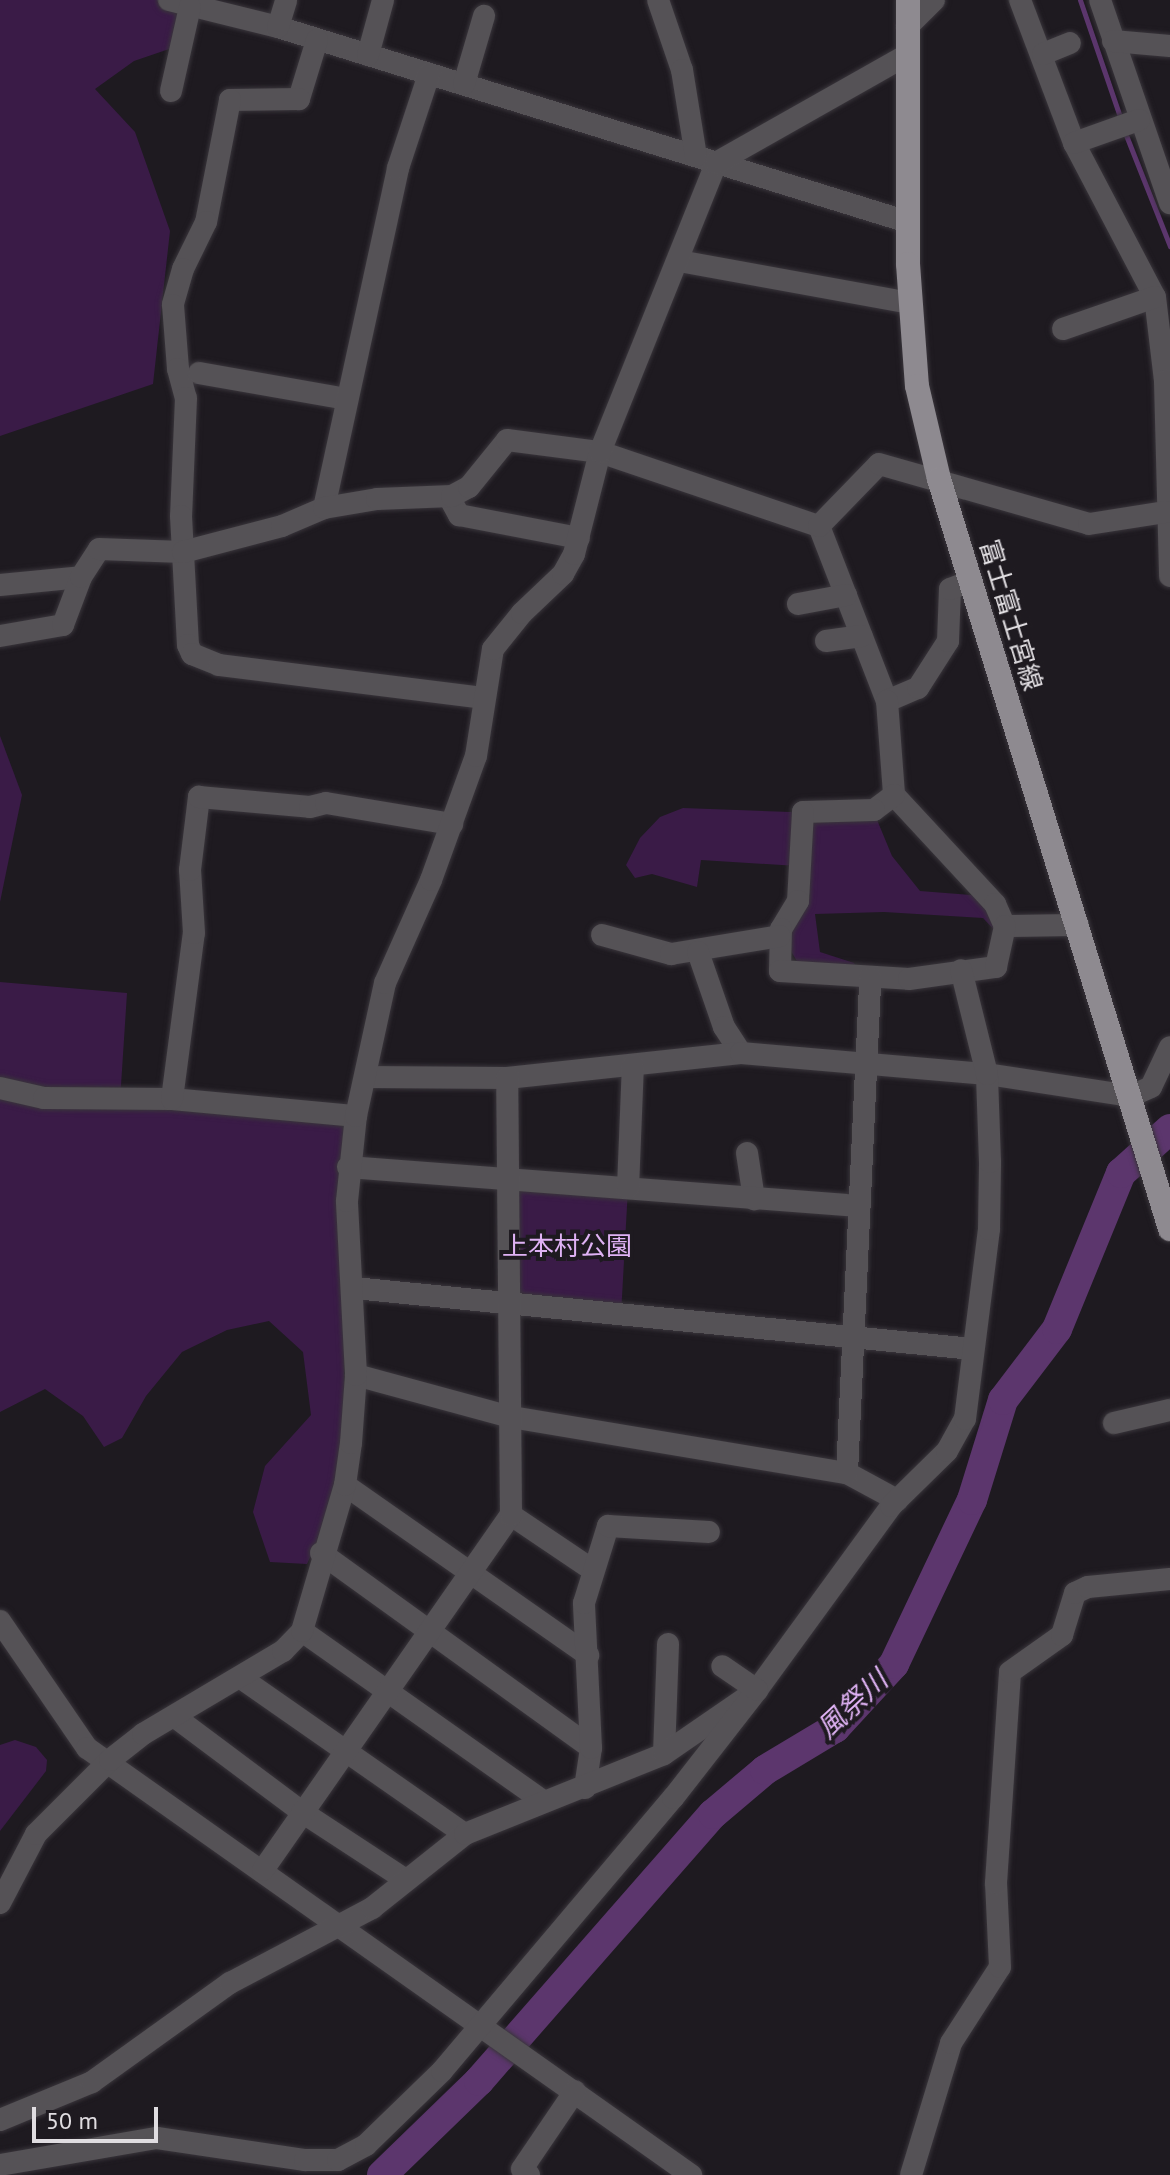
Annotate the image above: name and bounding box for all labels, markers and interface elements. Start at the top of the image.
street label: 富士富士宮線 [973,536,1049,694]
park label: 上本村公園 [502,1230,632,1262]
water label: 風祭川 [810,1663,894,1745]
scale bar [36,2091,162,2141]
text: 50 m [46,2105,98,2136]

